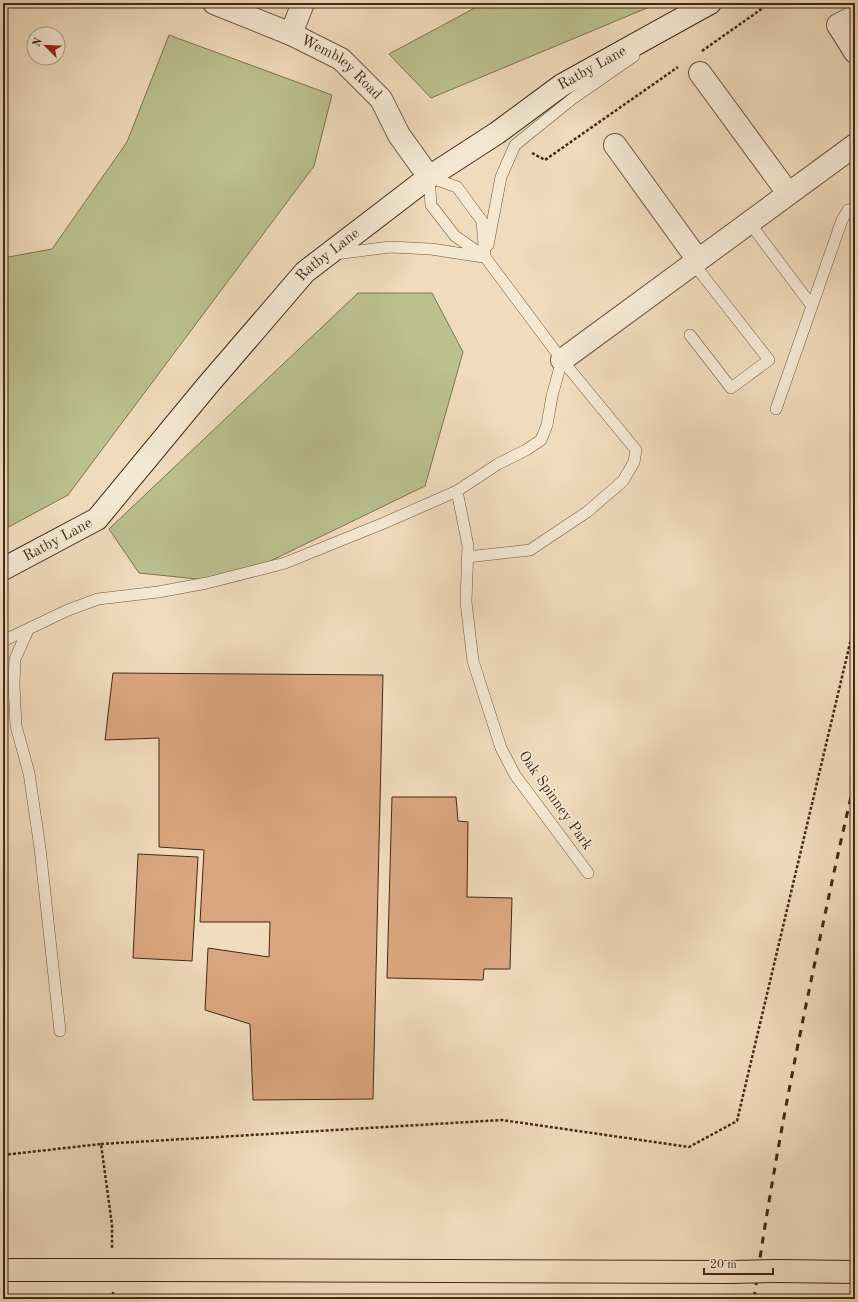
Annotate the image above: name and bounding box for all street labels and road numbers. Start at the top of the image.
street label: Wembley Road [299,33,385,103]
street label: Ratby Lane [555,43,629,93]
street label: Ratby Lane [293,226,362,284]
street label: Ratby Lane [21,515,95,564]
street label: Oak Spinney Park [515,749,595,853]

